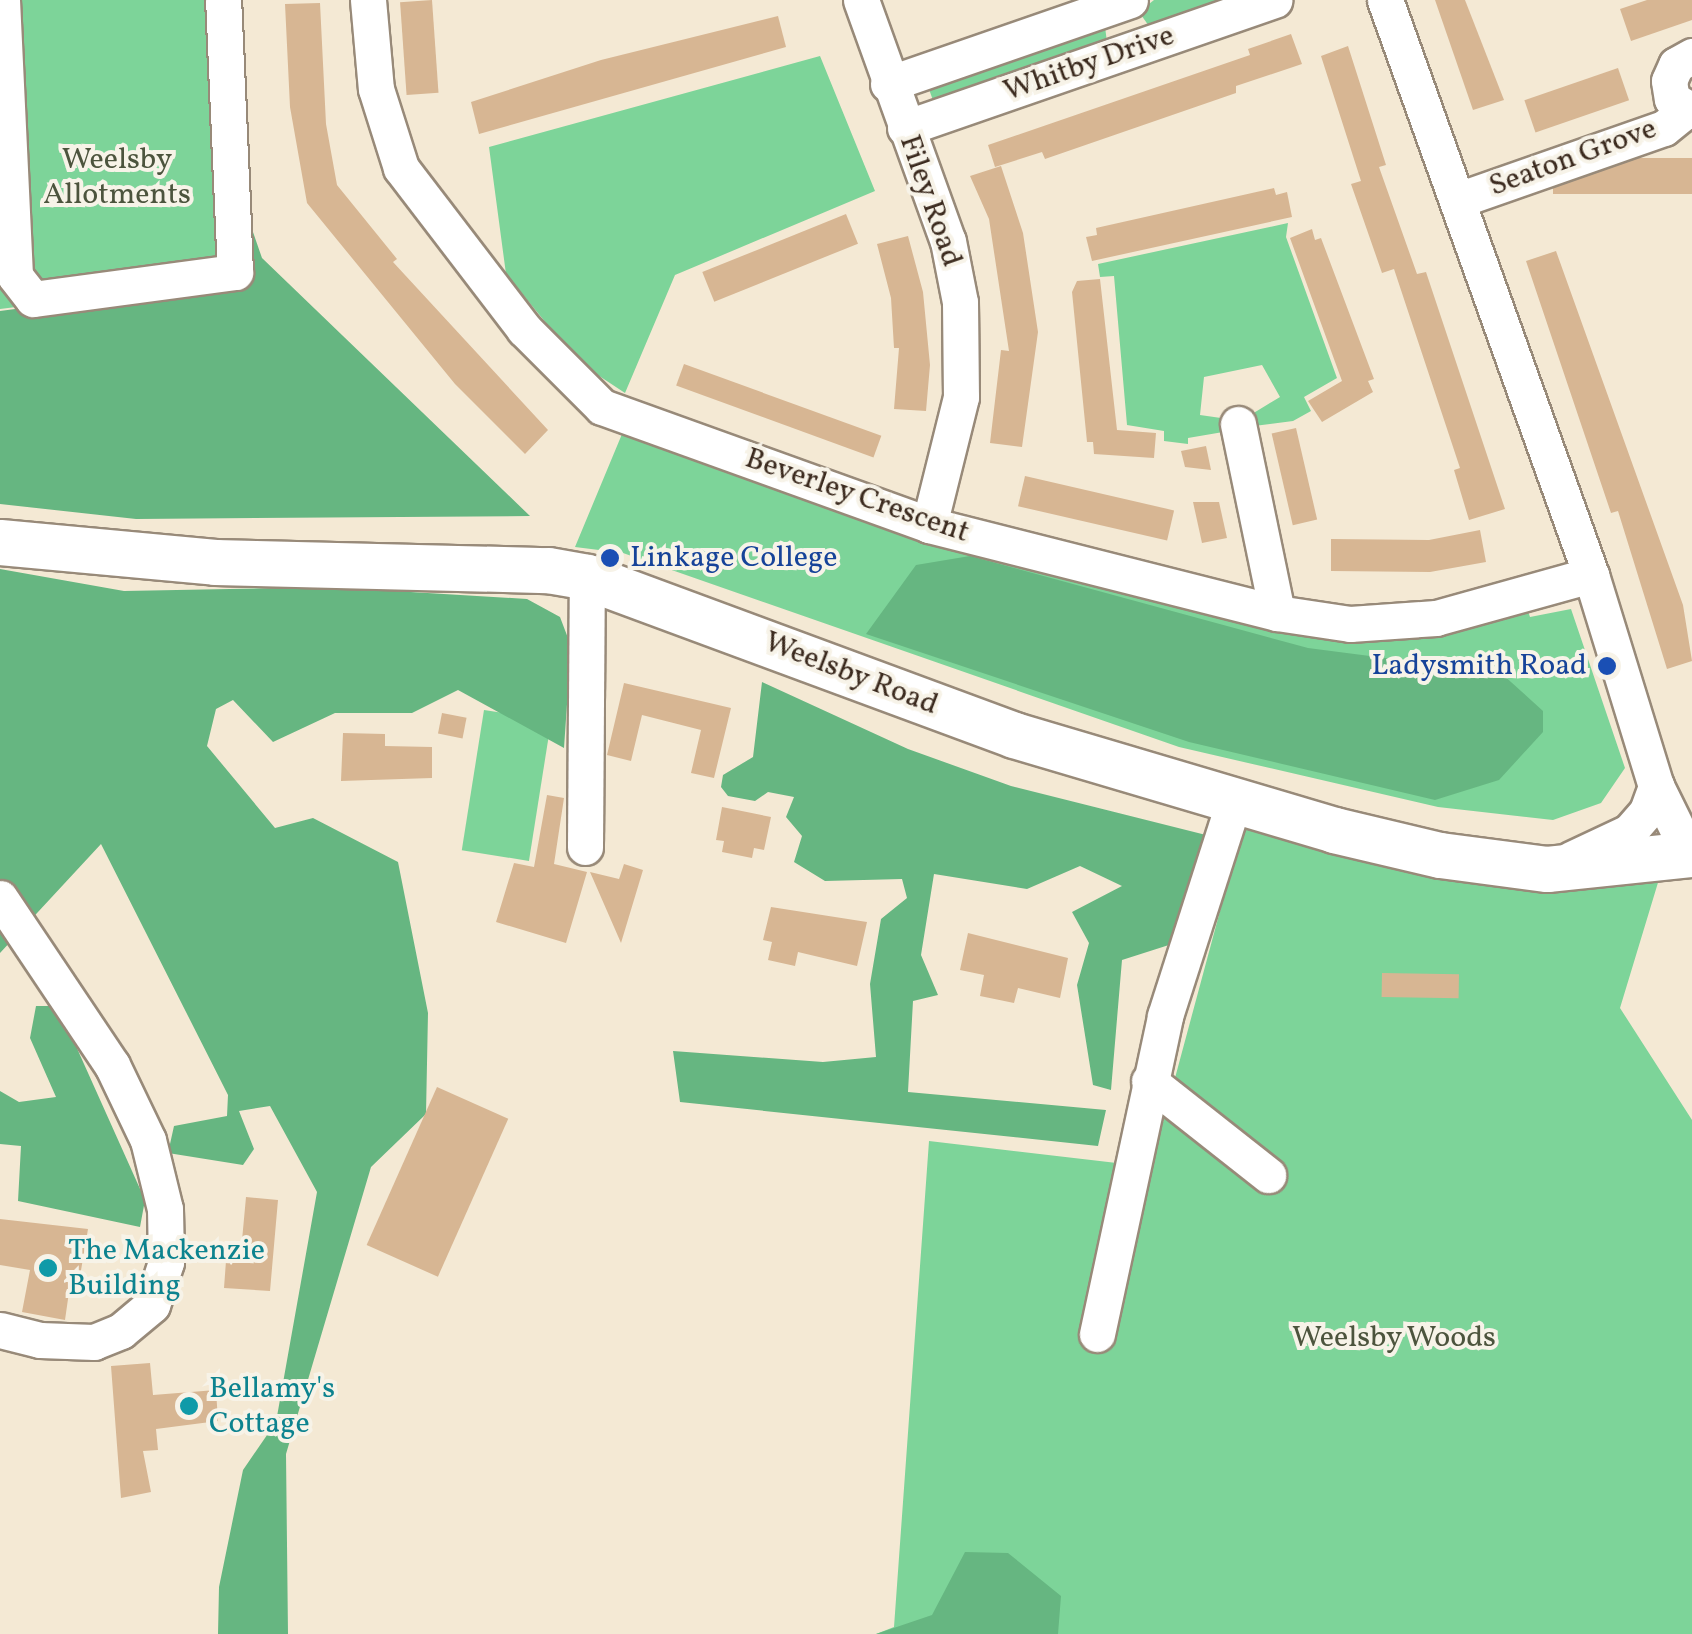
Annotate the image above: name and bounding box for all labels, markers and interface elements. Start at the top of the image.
street label: Whitby Drive [999,18,1179,110]
street label: Seaton Grove [1484,111,1662,205]
street label: Filey Road [891,130,969,272]
park label: Weelsby Allotments [43,142,191,212]
street label: Beverley Crescent [740,441,974,551]
place label: Linkage College [630,540,838,576]
marker: Linkage College [599,547,621,569]
street label: Weelsby Road [759,624,943,724]
place label: Ladysmith Road [1372,648,1587,684]
marker: Ladysmith Road [1596,655,1618,677]
place label: The Mackenzie Building [68,1233,265,1304]
marker: The Mackenzie Building [37,1257,59,1279]
park label: Weelsby Woods [1291,1320,1497,1356]
place label: Bellamy's Cottage [209,1371,335,1442]
marker: Bellamy's Cottage [178,1395,200,1417]

